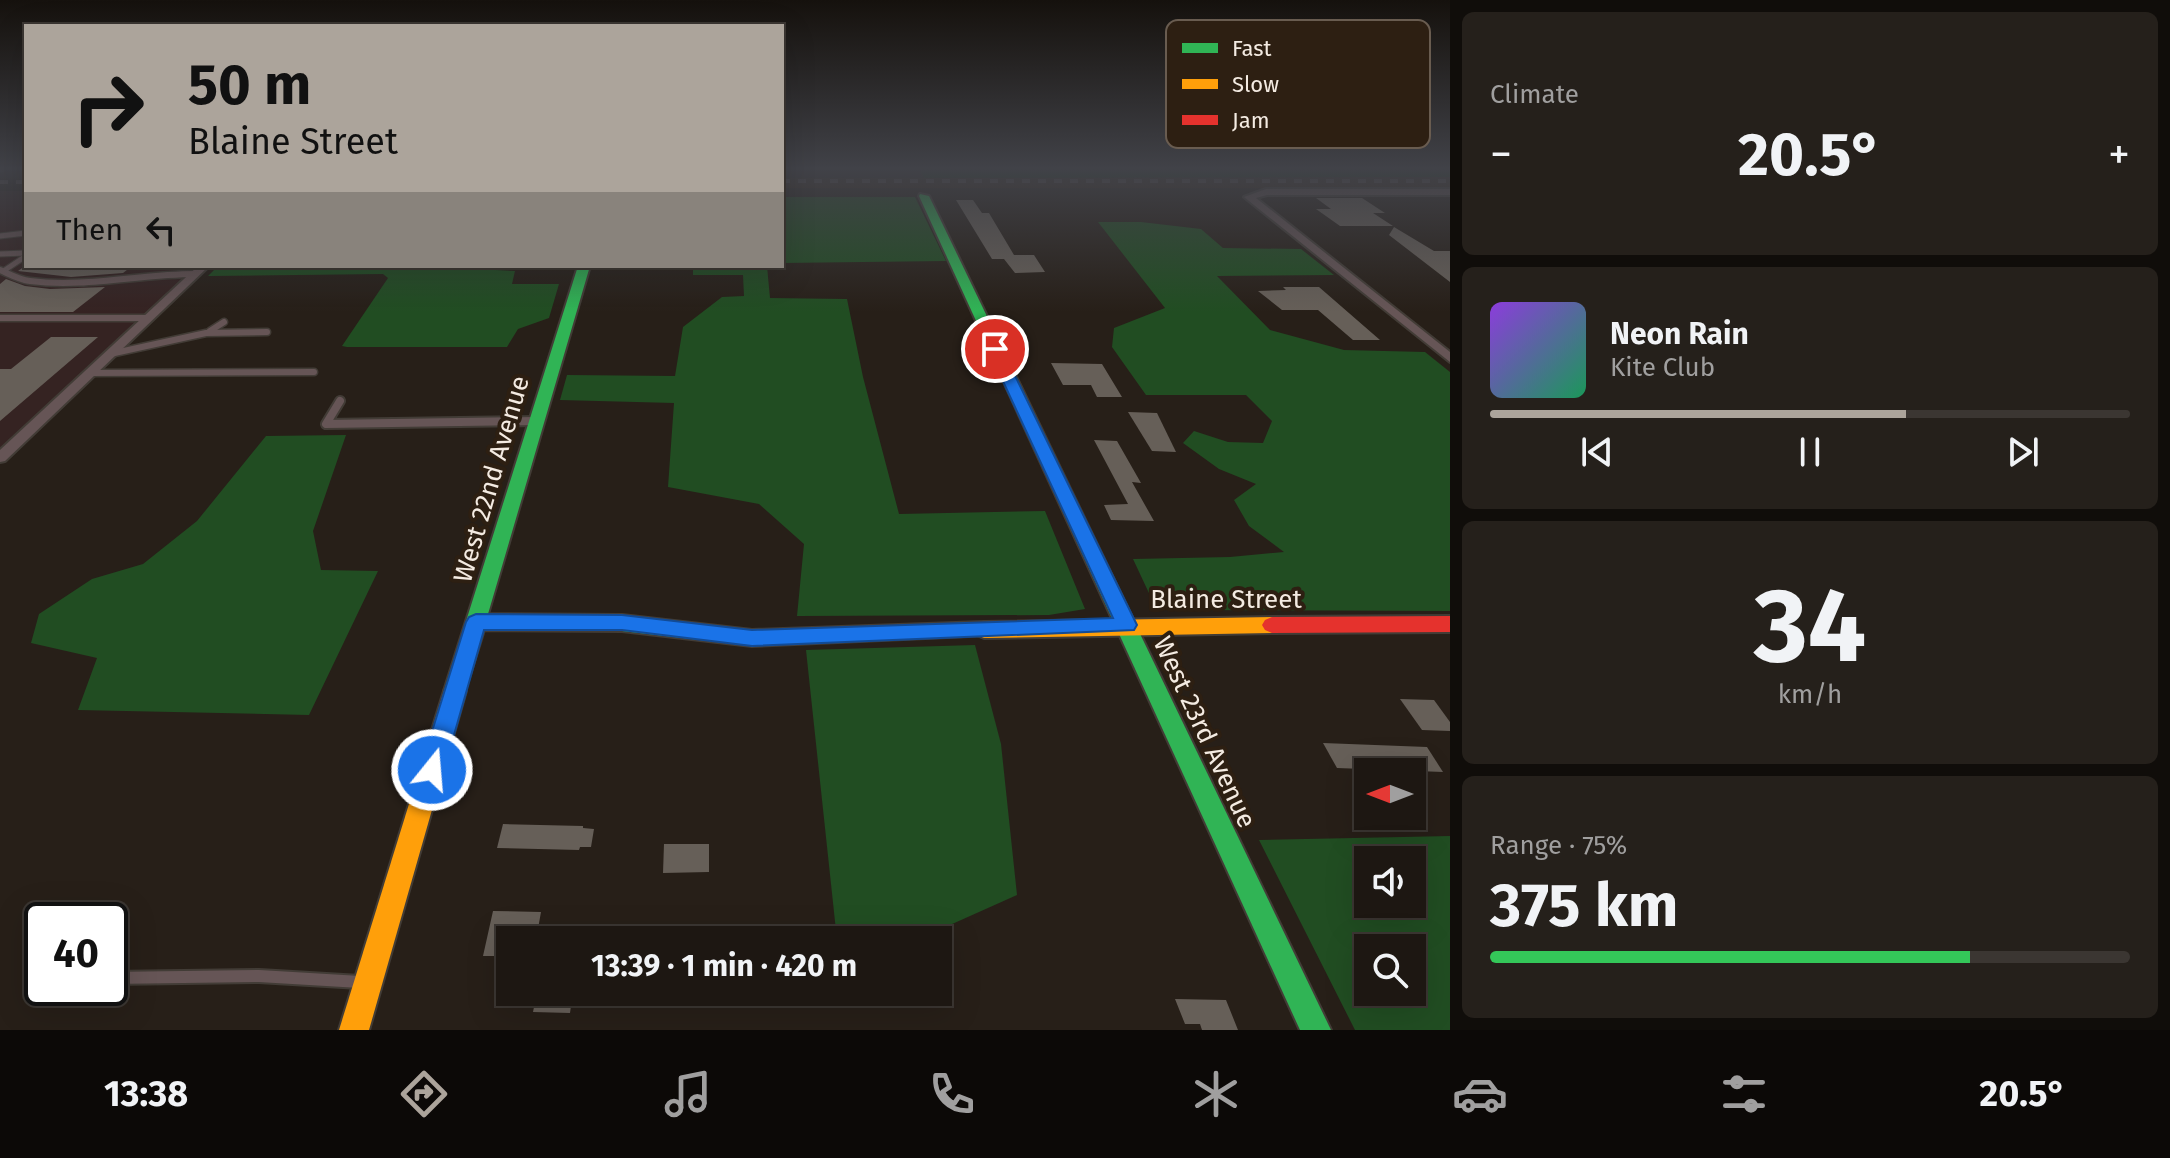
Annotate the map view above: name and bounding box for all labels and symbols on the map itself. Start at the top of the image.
legend [1166,20,1430,148]
text: Fast [1232,35,1272,62]
text: Slow [1232,71,1279,98]
text: Jam [1232,107,1270,134]
pin [961,315,1029,383]
street label: West 22nd Avenue [447,372,536,586]
street label: Blaine Street [1150,584,1302,615]
street label: West 23rd Avenue [1147,632,1262,833]
position arrow [390,728,474,812]
north arrow [1354,758,1426,830]
speed limit sign: 40 [24,902,128,1006]

